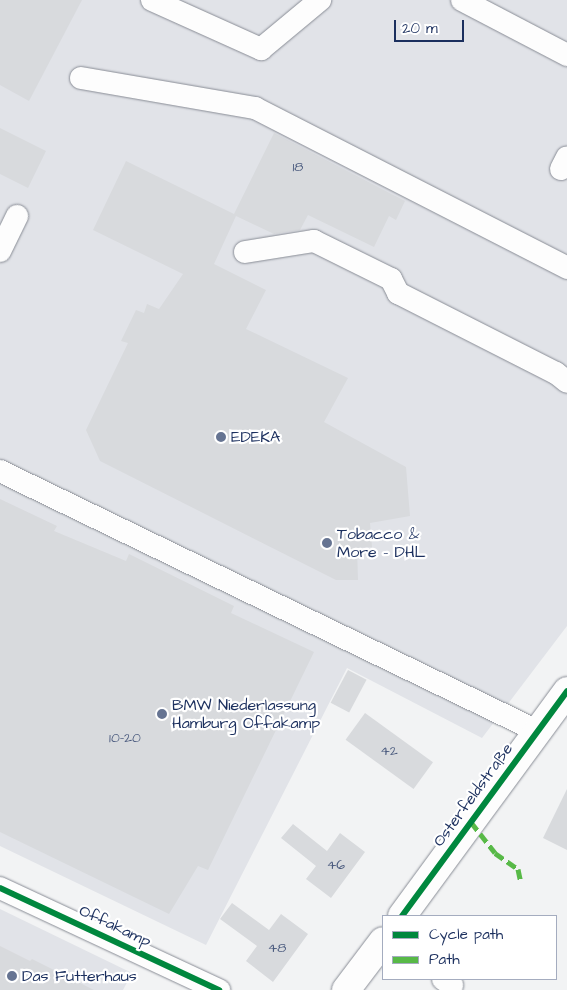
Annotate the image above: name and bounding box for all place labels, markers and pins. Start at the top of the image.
place label: EDEKA [231,427,280,447]
marker: EDEKA [215,431,227,443]
place label: Tobacco & More - DHL [337,524,426,562]
marker: Tobacco & More - DHL [321,537,333,549]
place label: BMW Niederlassung Hamburg Offakamp [172,695,320,733]
marker: BMW Niederlassung Hamburg Offakamp [156,708,168,720]
place label: Das Futterhaus [22,966,137,986]
marker: Das Futterhaus [6,970,18,982]

